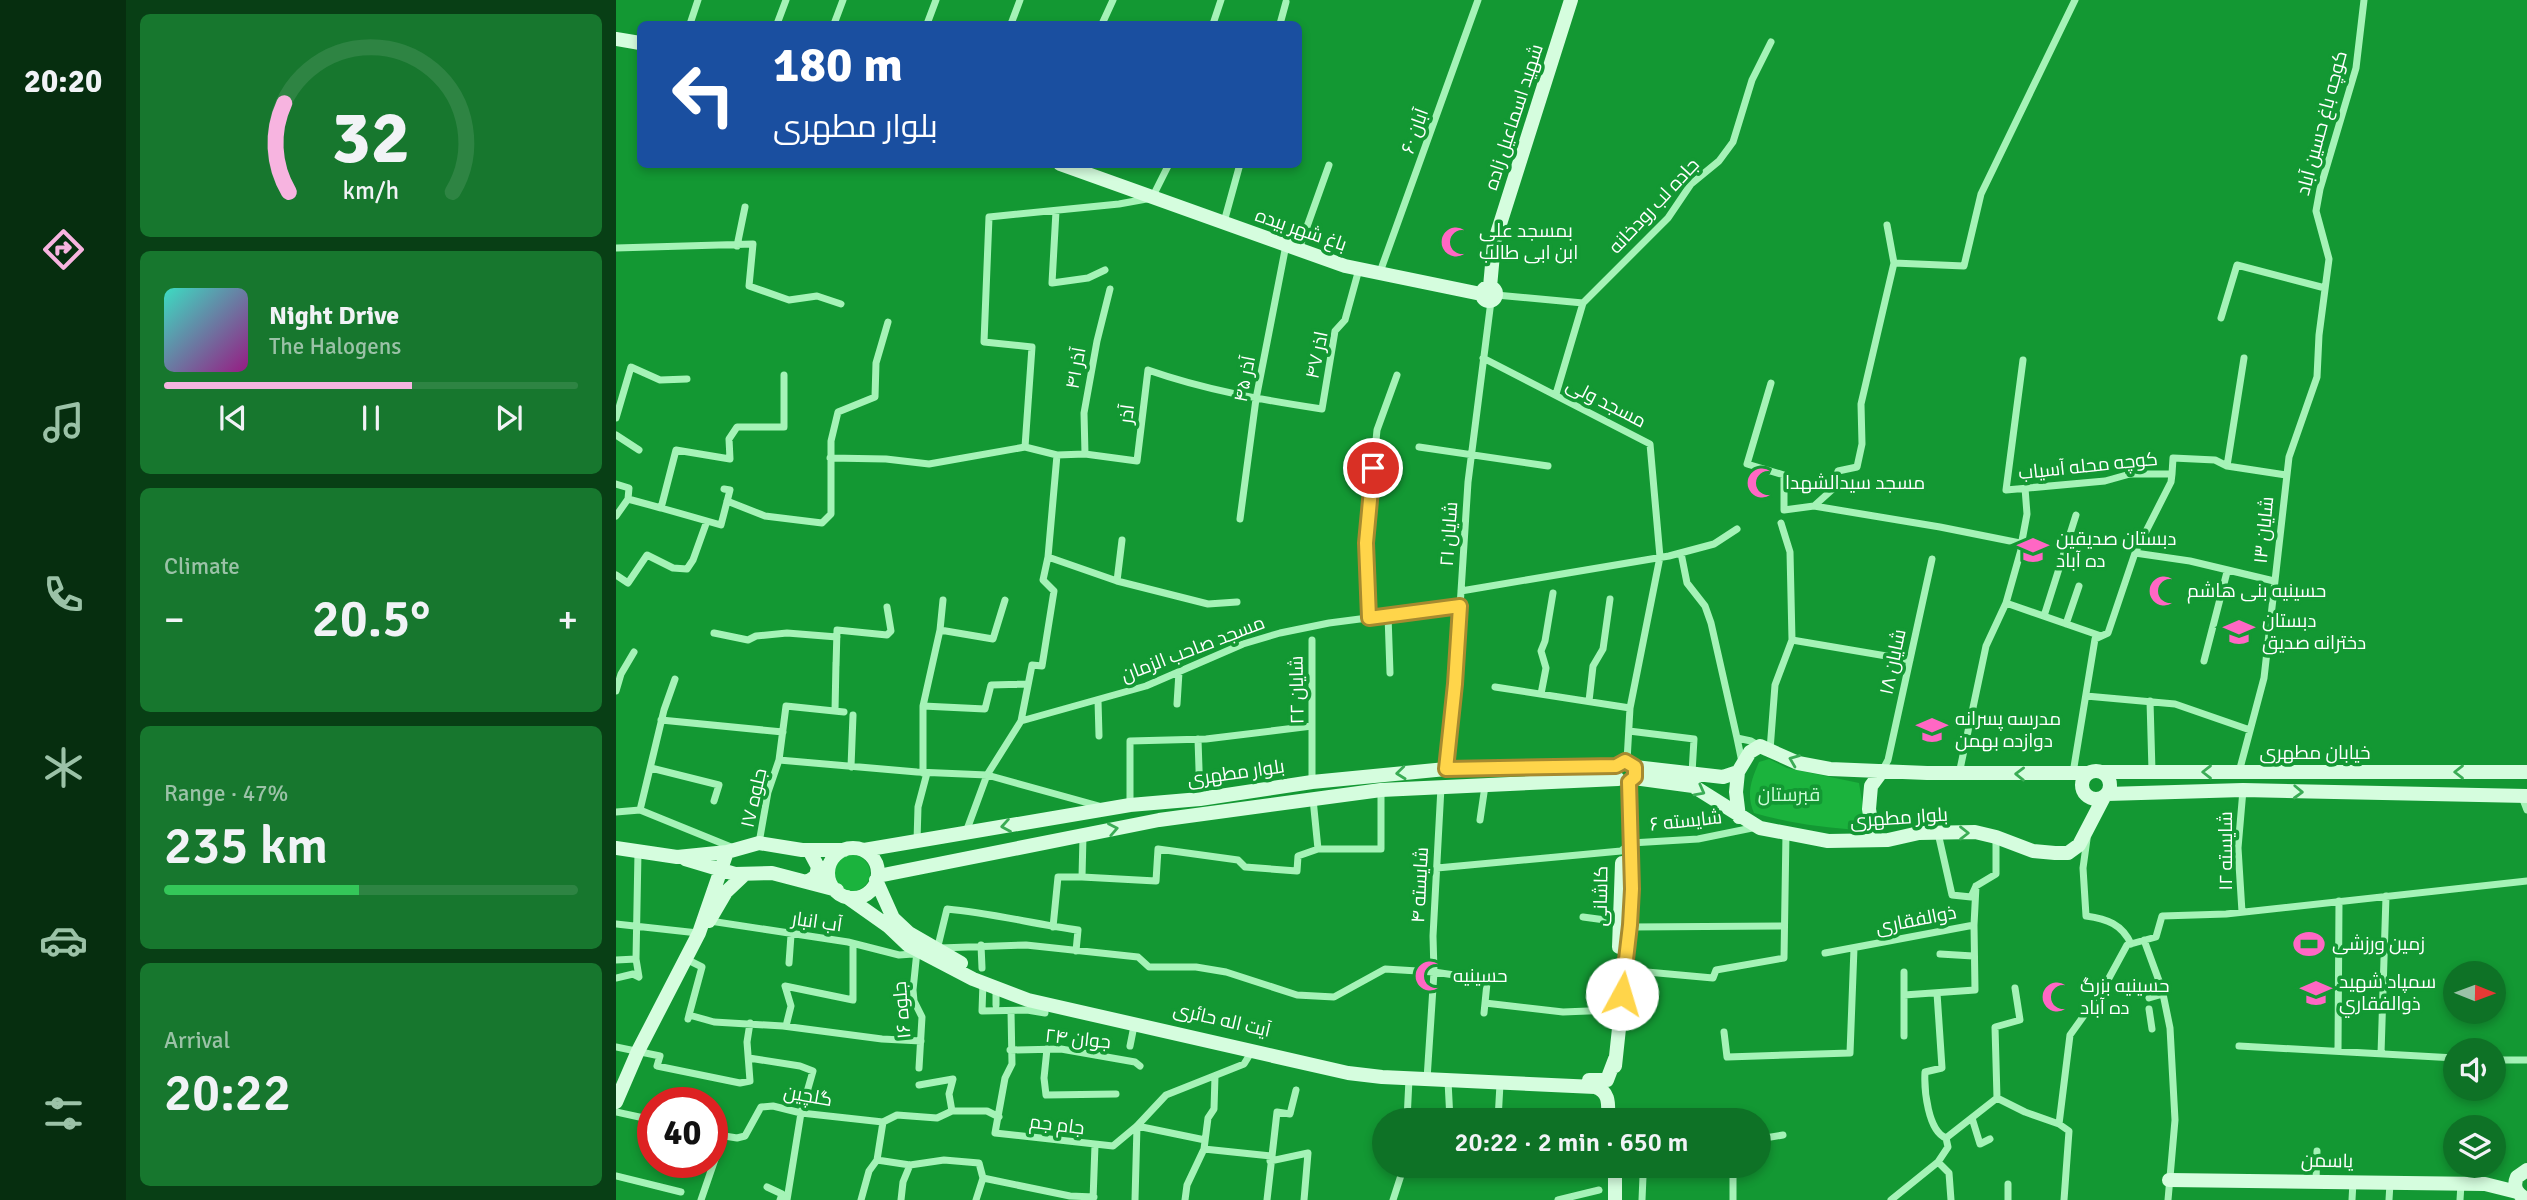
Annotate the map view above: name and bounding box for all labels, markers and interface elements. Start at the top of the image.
text: 180 m [773,35,903,95]
street label: شهید اسماعیل زاده [1479,41,1549,193]
street label: کوچه باغ حسین آباد [2291,48,2354,198]
icon: left [658,49,749,140]
text: 20:20 [24,62,102,101]
text: 32 [332,94,410,183]
street label: آبان ۶۰ [1396,105,1434,157]
text: بلوار مطهری [773,107,938,146]
street label: جاده لب رودخانه [1604,153,1704,259]
text: km/h [343,174,399,205]
street label: باغ شهر بیده [1252,203,1350,258]
place label: بمسجد علی ابن ابی طالب [1479,219,1578,265]
icon: directions [39,225,88,274]
mosque icon: بمسجد علی ابن ابی طالب [1439,225,1473,259]
text: Night Drive [269,300,399,332]
street label: اذر ۴۷ [1300,329,1334,381]
text: The Halogens [269,332,401,361]
street label: آذر ۴۱ [1061,345,1091,391]
street label: آذر ۴۵ [1229,354,1261,404]
street label: مسجد ولی [1562,373,1650,433]
icon: music [39,398,88,447]
icon: previous [214,399,252,437]
icon: pause [352,399,390,437]
icon: next [490,399,528,437]
street label: آذر [1114,403,1140,426]
pin [1343,438,1403,498]
street label: کوچه محله آسیاب [2017,447,2159,485]
icon: arrive [1354,449,1392,487]
mosque icon: مسجد سیدالشهدا [1745,466,1779,500]
place label: مسجد سیدالشهدا [1785,471,1925,495]
street label: شایان ۱۳ [2249,495,2279,565]
street label: شایان ۲۱ [1435,501,1463,567]
place label: دبستان صدیقین ده آباد [2056,527,2176,573]
school or university icon: دبستان صدیقین ده آباد [2016,533,2050,567]
text: Climate [164,552,240,581]
icon: phone [39,570,88,619]
mosque icon: حسینیه بنی هاشم [2147,574,2181,608]
place label: حسینیه بنی هاشم [2187,579,2326,604]
text: 20.5° [312,587,430,651]
text: − [164,596,185,643]
text: + [557,596,578,643]
place label: دبستان دخترانه صدیق [2262,609,2366,655]
street label: مسجد صاحب الزمان [1118,611,1268,687]
school or university icon: دبستان دخترانه صدیق [2222,615,2256,649]
street label: شایان ۱۸ [1874,627,1912,697]
street label: شایان ۲۲ [1284,655,1310,725]
place label: مدرسه پسرانه دوازده بهمن [1955,707,2061,753]
school or university icon: مدرسه پسرانه دوازده بهمن [1915,713,1949,747]
street label: خیابان مطهری [2260,741,2370,765]
icon: climate [39,743,88,792]
street label: بلوار مطهری [1186,754,1286,792]
one-way arrow [1788,755,1800,769]
one-way arrow [2201,764,2212,780]
one-way arrow [2453,764,2464,780]
one-way arrow [1396,765,1407,780]
street label: جلوه ۱۷ [736,766,772,830]
one-way arrow [2014,766,2024,782]
text: Range · 47% [164,779,288,808]
one-way arrow [1693,783,1705,797]
park label: قبرستان [1758,783,1820,807]
one-way arrow [2293,784,2304,800]
street label: بلوار مطهری [1849,803,1949,833]
street label: شایسته ۶ [1649,805,1723,837]
street label: شایسته ۱۲ [2214,811,2238,891]
text: 235 km [164,814,328,878]
one-way arrow [1000,818,1012,833]
one-way arrow [1107,822,1119,837]
one-way arrow [1959,825,1970,841]
street label: شایسته ۴ [1406,846,1434,924]
street label: کاشانی [1588,865,1614,927]
street label: ذوالفقاری [1874,900,1958,940]
street label: آب انبار [789,906,844,937]
icon: car [39,916,88,965]
sports icon: زمین ورزشی [2292,927,2326,961]
place label: زمین ورزشی [2332,932,2425,956]
position arrow [1585,957,1659,1031]
mosque icon: حسینیه [1413,959,1447,993]
north arrow [2443,961,2506,1024]
map controls [2443,961,2506,1178]
place label: حسینیه [1453,964,1508,988]
place label: سمپاد شهيد ذوالفقاري [2339,970,2436,1018]
place label: حسینیه بزرگ ده آباد [2080,974,2169,1020]
school or university icon: سمپاد شهيد ذوالفقاري [2299,976,2333,1010]
street label: جلوه ۱۶ [888,980,916,1040]
mosque icon: حسینیه بزرگ ده آباد [2040,980,2074,1014]
street label: آیت اله حائری [1171,997,1273,1043]
street label: جوان ۲۴ [1044,1024,1112,1054]
text: Arrival [164,1026,230,1055]
button: sound [2443,1038,2506,1101]
text: 20:22 [164,1061,291,1125]
street label: گلچین [782,1080,834,1112]
speed limit sign: 40 [637,1087,728,1178]
icon: filters [39,1089,88,1138]
street label: جام جم [1028,1110,1086,1141]
button: layers [2443,1115,2506,1178]
text: 20:22 · 2 min · 650 m [1455,1127,1688,1159]
street label: یاسمن [2301,1149,2353,1173]

